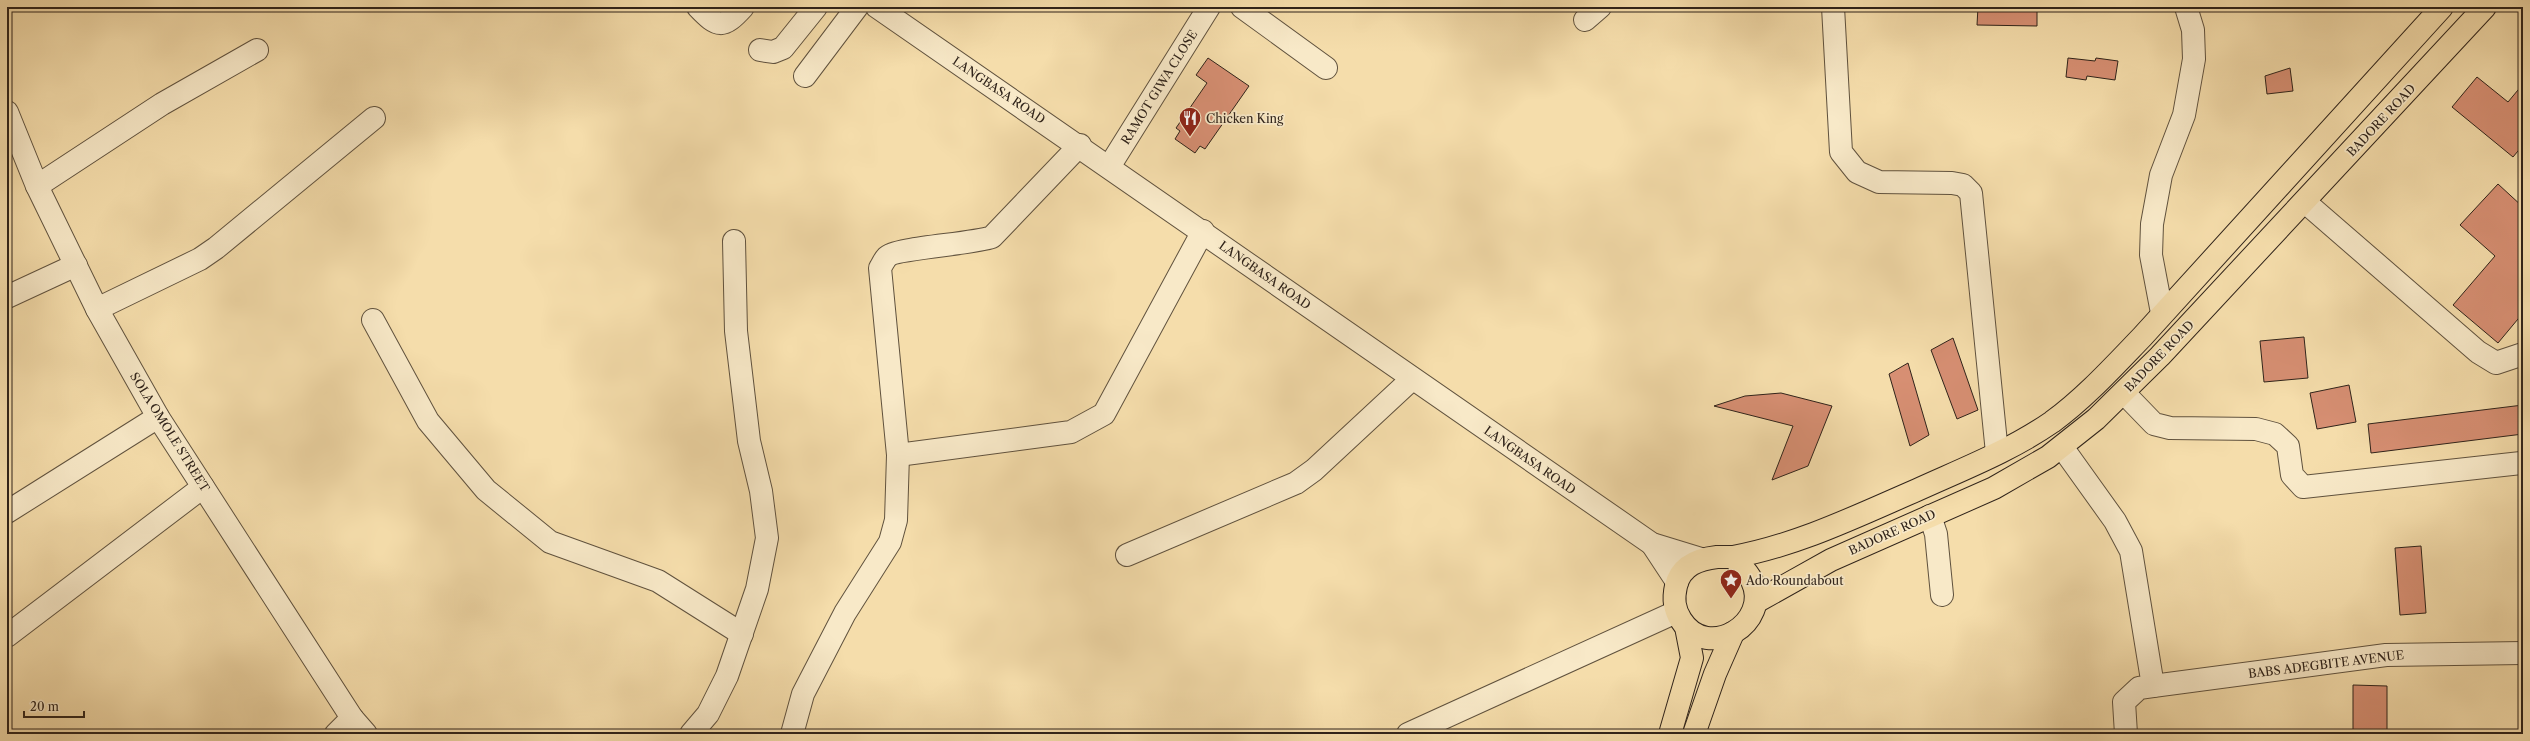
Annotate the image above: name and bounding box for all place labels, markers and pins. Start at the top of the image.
restaurant icon: Chicken King [1177,105,1203,138]
place label: Chicken King [1206,111,1284,126]
place icon: Ado Roundabout [1718,567,1744,600]
place label: Ado Roundabout [1745,573,1844,588]

